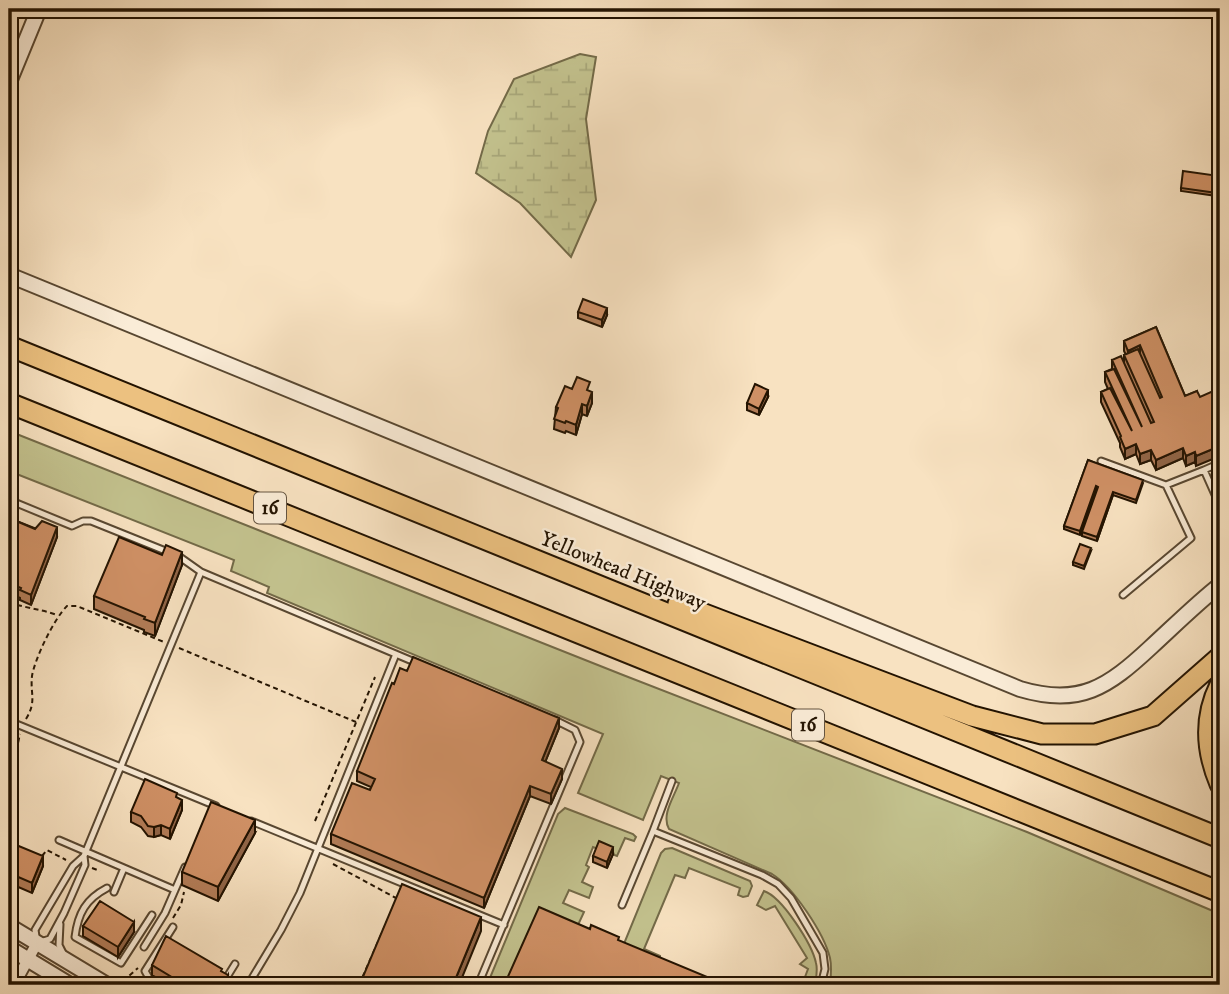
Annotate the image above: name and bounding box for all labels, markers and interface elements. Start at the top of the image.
road number: 16 [254,492,286,524]
street label: Yellowhead Highway [536,526,711,616]
road number: 16 [792,710,824,740]

